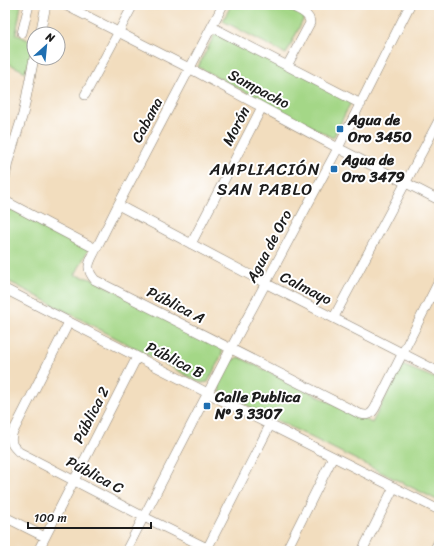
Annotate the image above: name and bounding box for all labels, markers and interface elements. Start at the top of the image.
north arrow [26,26,66,66]
text: N [42,27,58,48]
street label: Sampacho [223,62,295,116]
street label: Cabana [124,92,170,147]
street label: Morón [215,102,257,150]
place label: Agua de Oro 3450 [347,107,412,150]
marker: Agua de Oro 3450 [335,124,345,134]
place label: Agua de Oro 3479 [341,147,405,190]
district label: AMPLIACIÓN SAN PABLO [208,154,321,204]
marker: Agua de Oro 3479 [329,164,339,174]
street label: Agua de Oro [238,205,299,288]
street label: Calmayo [275,264,337,312]
street label: Pública A [142,279,210,331]
street label: Pública B [141,334,209,386]
street label: Pública 2 [65,381,117,448]
place label: Calle Publica Nº 3 3307 [214,384,301,427]
marker: Calle Publica Nº 3 3307 [202,401,212,411]
street label: Pública C [61,449,129,501]
scale bar [28,504,151,530]
text: 100 m [34,507,67,529]

